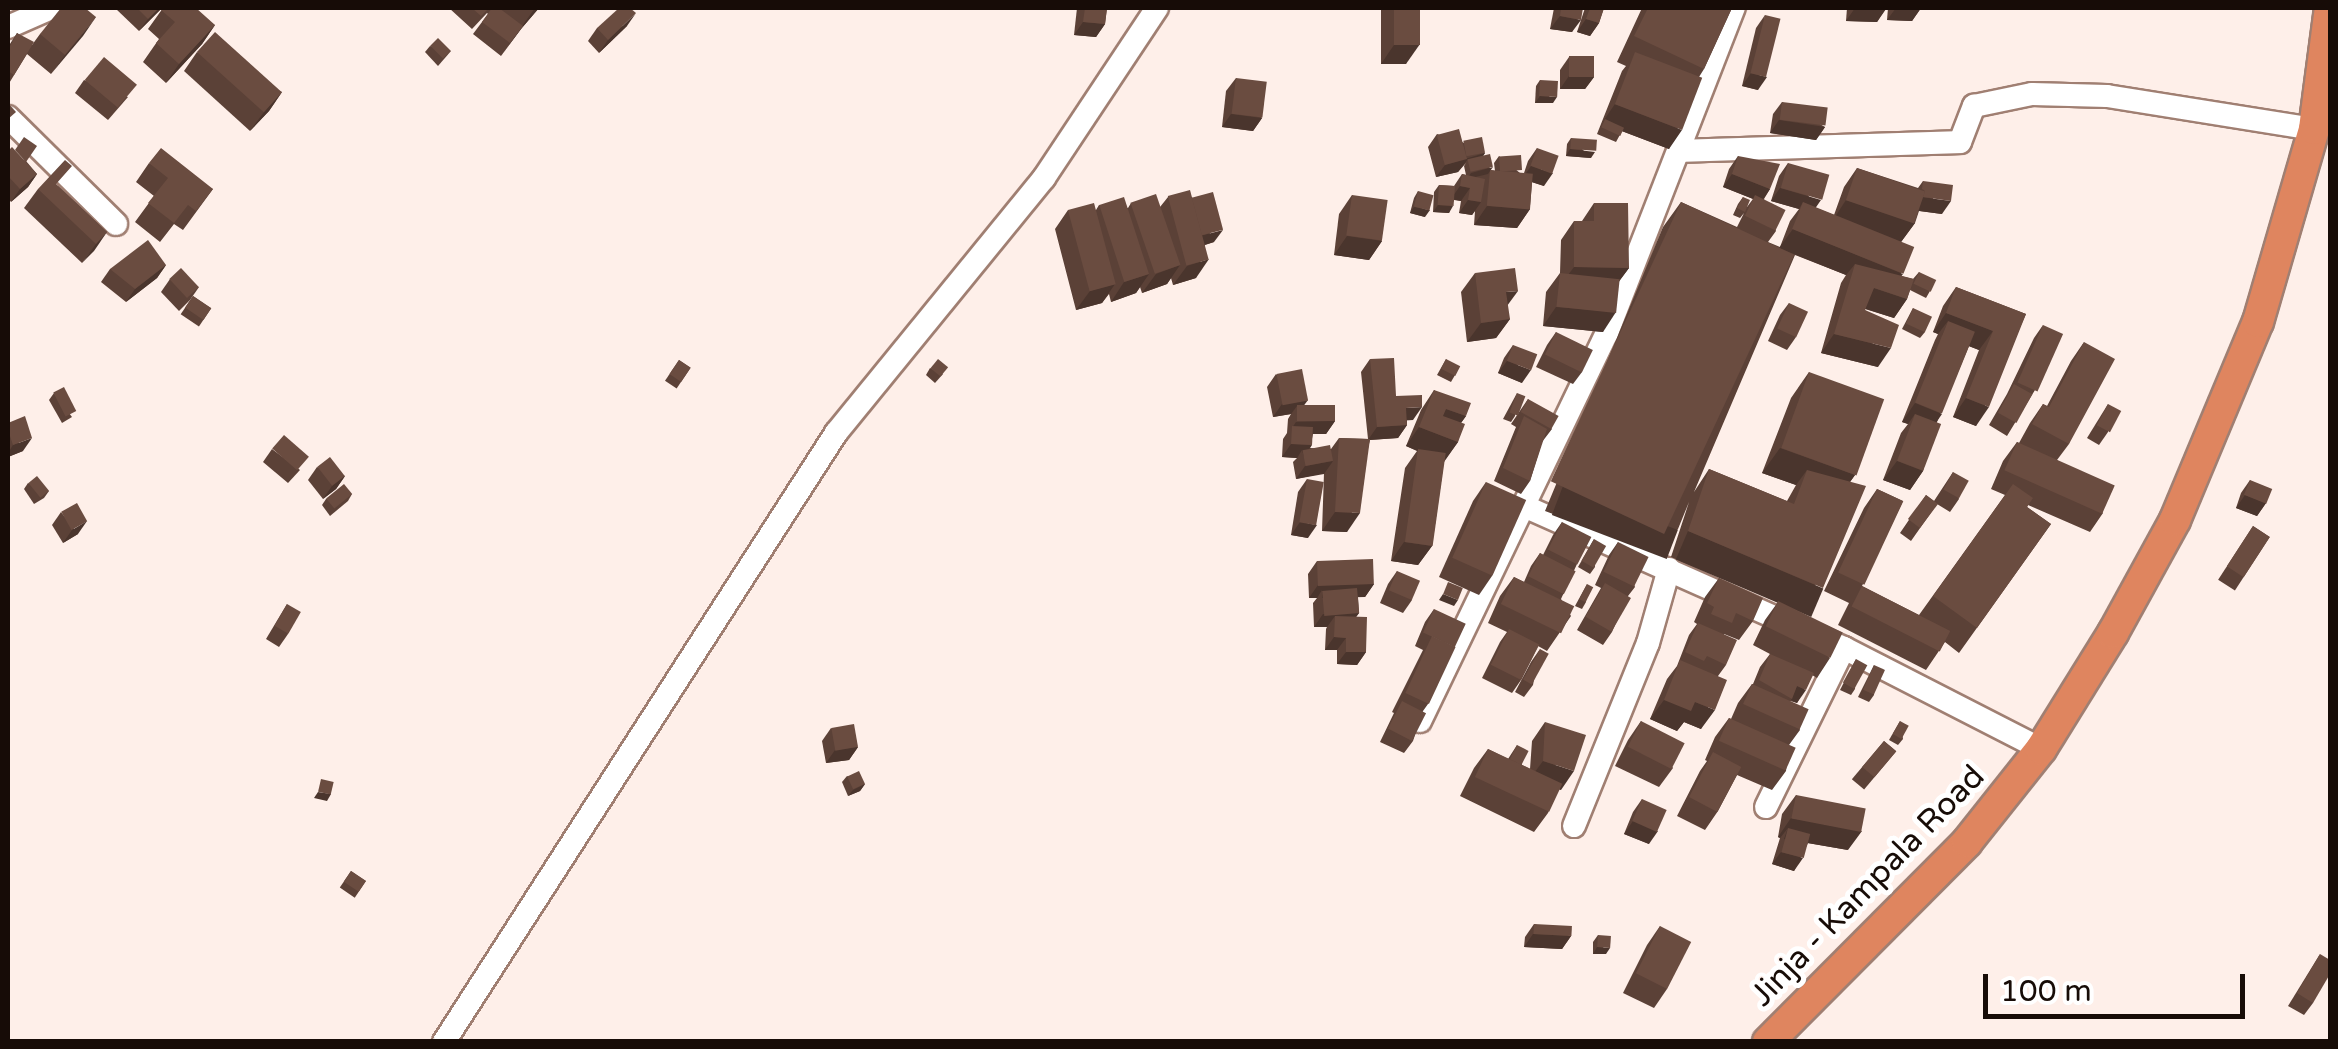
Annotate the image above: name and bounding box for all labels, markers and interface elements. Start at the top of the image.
street label: Jinja - Kampala Road [1743,758,1993,1014]
scale bar [1988,954,2250,1016]
text: 100 m [2000,973,2092,1010]

